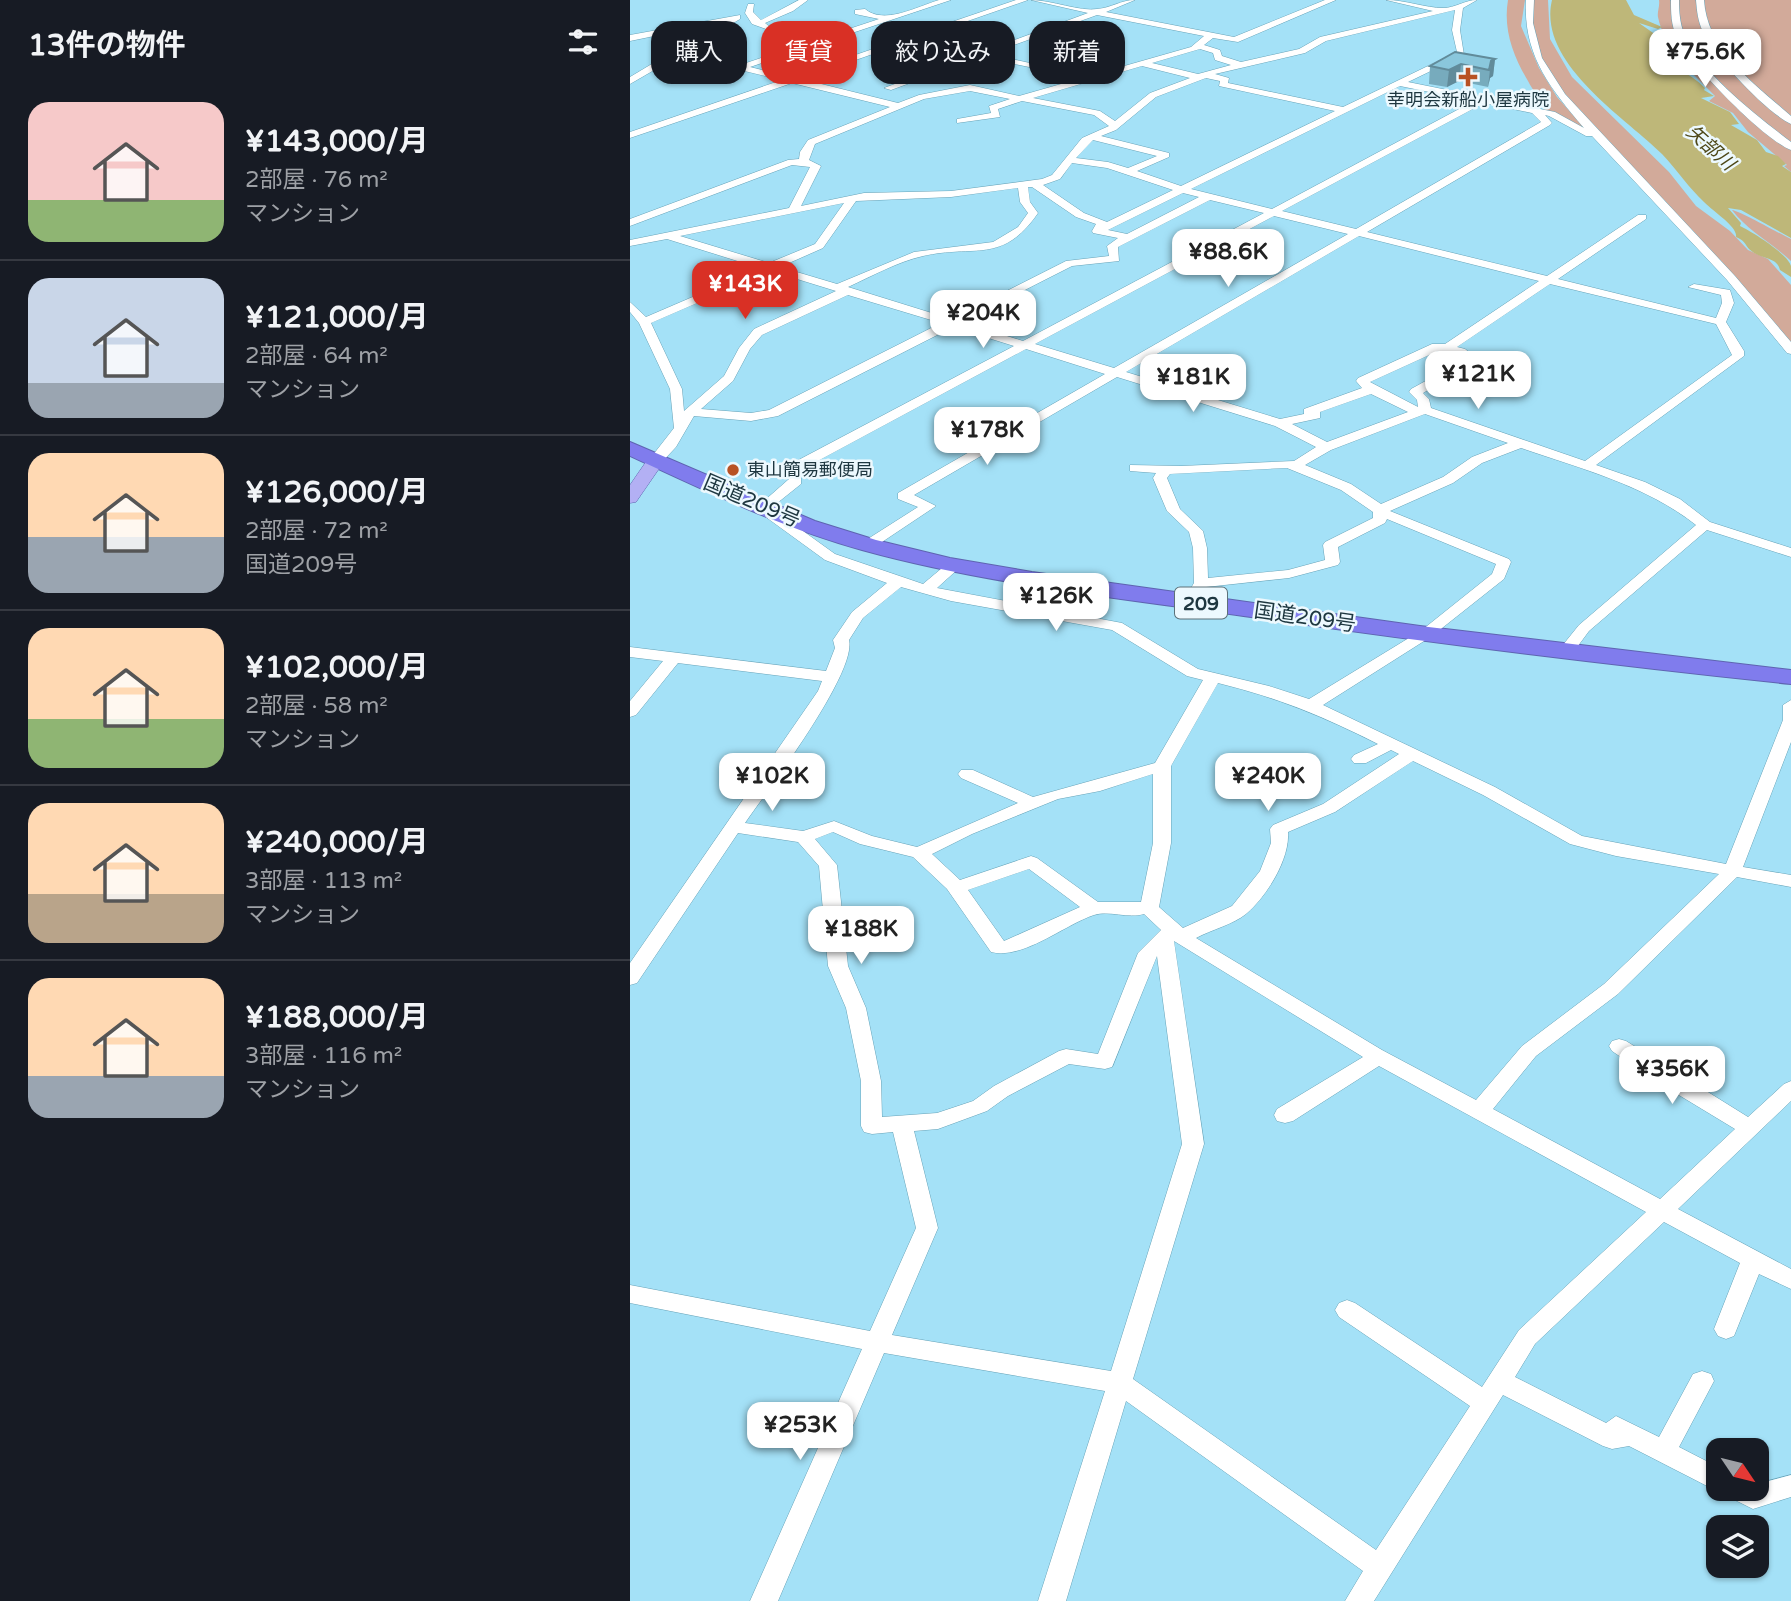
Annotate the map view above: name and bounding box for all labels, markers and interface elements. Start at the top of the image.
chip: 購入 [651,21,747,84]
chip: 賃貸 [761,21,857,84]
chip: 絞り込み [871,21,1015,84]
chip: 新着 [1029,21,1125,84]
icon: filters [564,23,602,61]
text: 13件の物件 [28,27,186,64]
pin: ¥75.6K [1648,29,1762,89]
text: ¥75.6K [1665,38,1745,66]
marker: 幸明会新船小屋病院 [1458,67,1478,87]
place label: 幸明会新船小屋病院 [1387,89,1549,111]
water label: 矢部川 [1682,120,1740,176]
text: ¥143,000/月 [245,123,429,160]
icon: home [84,130,168,214]
text: 2部屋 · 76 m² [245,166,388,194]
text: マンション [245,200,360,228]
pin: ¥88.6K [1171,230,1285,289]
text: ¥88.6K [1188,238,1268,266]
pin: ¥143K [696,262,794,321]
text: ¥143K [708,270,782,298]
pin: ¥204K [934,290,1032,350]
text: ¥121,000/月 [245,299,429,336]
text: ¥204K [946,299,1020,327]
icon: home [84,306,168,390]
text: 2部屋 · 64 m² [245,342,388,370]
pin: ¥121K [1429,352,1527,411]
pin: ¥181K [1144,354,1242,414]
text: ¥121K [1441,360,1515,388]
text: ¥181K [1156,363,1230,391]
text: マンション [245,376,360,404]
pin: ¥178K [938,407,1036,467]
text: ¥178K [950,416,1024,444]
place label: 東山簡易郵便局 [747,459,873,481]
marker: 東山簡易郵便局 [725,462,741,478]
street label: 国道209号 [700,470,804,533]
text: ¥126,000/月 [245,474,429,511]
icon: home [84,481,168,565]
text: 2部屋 · 72 m² [245,517,388,545]
text: 国道209号 [245,551,357,579]
pin: ¥126K [1007,574,1105,633]
text: ¥126K [1019,582,1093,610]
road number: 209 [1175,588,1227,618]
street label: 国道209号 [1252,598,1357,637]
text: ¥102,000/月 [245,649,429,686]
icon: home [84,656,168,740]
text: 2部屋 · 58 m² [245,692,388,720]
text: マンション [245,726,360,754]
pin: ¥102K [723,754,821,813]
pin: ¥240K [1219,754,1317,813]
text: ¥102K [735,762,809,790]
text: ¥240K [1231,762,1305,790]
text: ¥240,000/月 [245,824,429,861]
icon: home [84,831,168,915]
text: 3部屋 · 113 m² [245,867,402,895]
text: マンション [245,901,360,929]
pin: ¥188K [812,906,910,966]
text: ¥188K [824,915,898,943]
text: ¥188,000/月 [245,999,429,1036]
icon: home [84,1006,168,1090]
text: 3部屋 · 116 m² [245,1042,402,1070]
pin: ¥356K [1623,1046,1721,1106]
text: ¥356K [1635,1055,1709,1083]
text: マンション [245,1076,360,1104]
pin: ¥253K [751,1402,849,1462]
text: ¥253K [763,1411,837,1439]
north arrow [1706,1438,1769,1502]
map controls [1706,1438,1769,1578]
button: layers [1706,1515,1769,1578]

